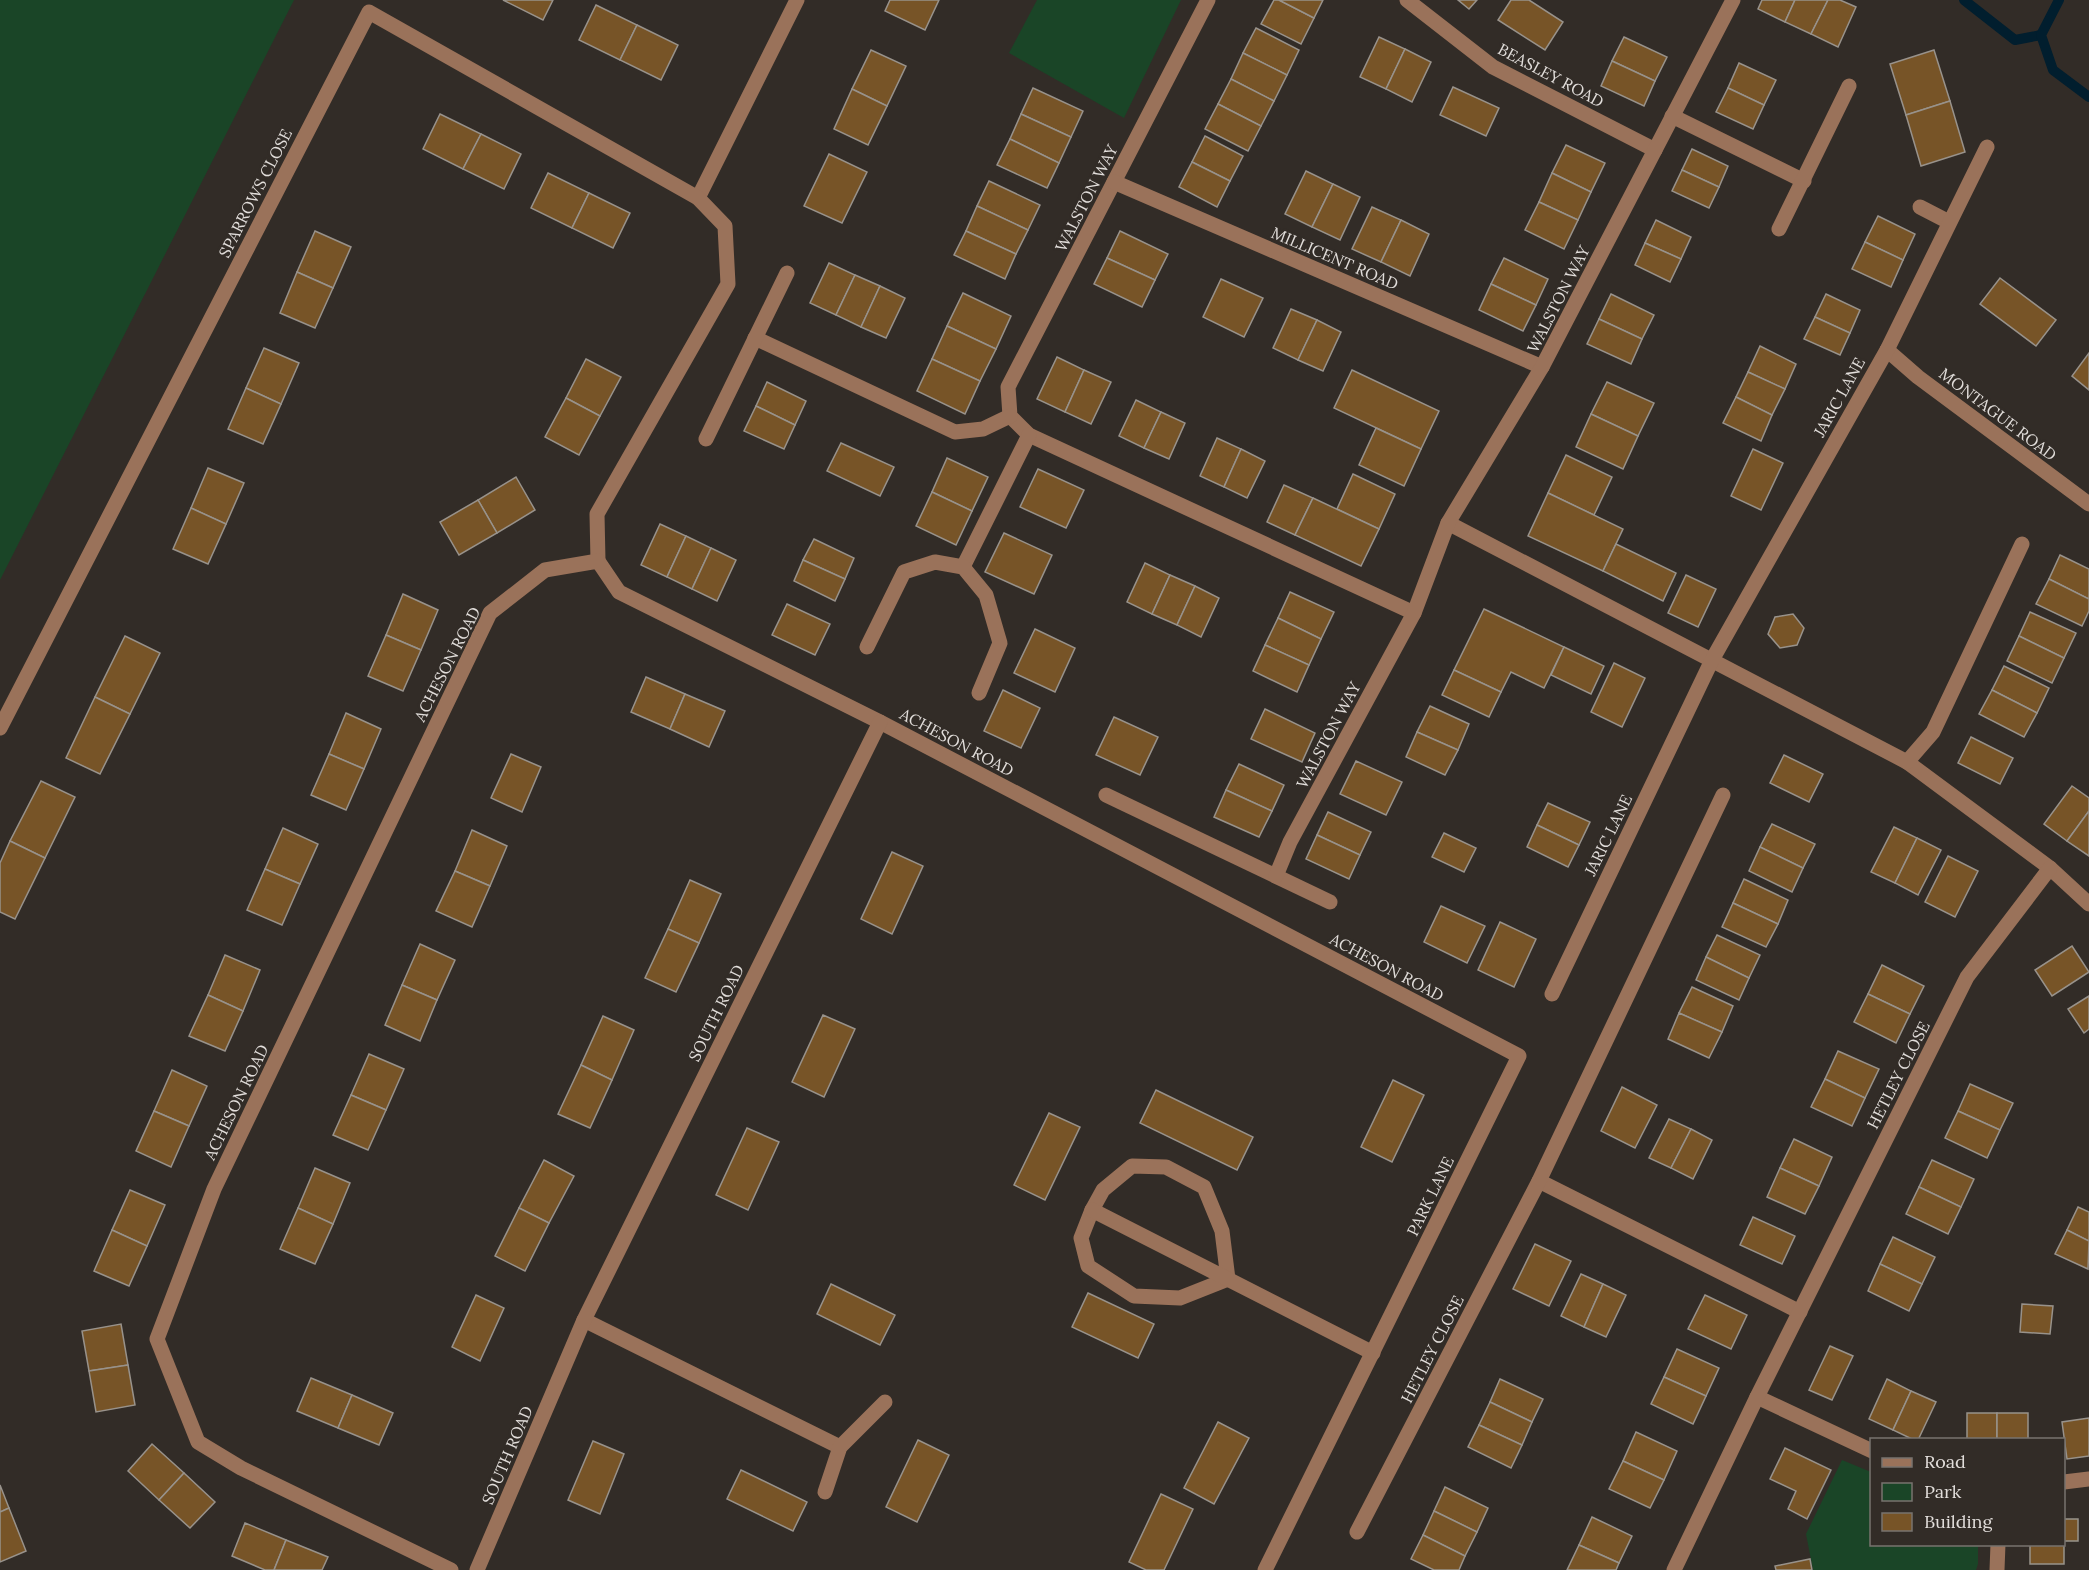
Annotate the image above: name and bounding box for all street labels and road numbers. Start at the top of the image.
street label: BEASLEY ROAD [1495,39,1607,111]
street label: SPARROWS CLOSE [214,125,296,261]
street label: WALSTON WAY [1050,140,1122,255]
street label: MILLICENT ROAD [1268,222,1402,294]
street label: WALSTON WAY [1522,241,1594,356]
street label: JARIC LANE [1808,354,1869,441]
street label: MONTAGUE ROAD [1935,363,2061,465]
street label: ACHESON ROAD [409,603,485,726]
street label: WALSTON WAY [1292,678,1365,792]
street label: ACHESON ROAD [896,703,1017,780]
street label: JARIC LANE [1579,791,1636,880]
street label: ACHESON ROAD [1326,928,1447,1005]
street label: SOUTH ROAD [684,961,748,1065]
street label: HETLEY CLOSE [1862,1018,1934,1132]
street label: ACHESON ROAD [199,1041,273,1164]
street label: PARK LANE [1402,1153,1458,1239]
street label: HETLEY CLOSE [1396,1292,1468,1406]
street label: SOUTH ROAD [477,1403,537,1507]

